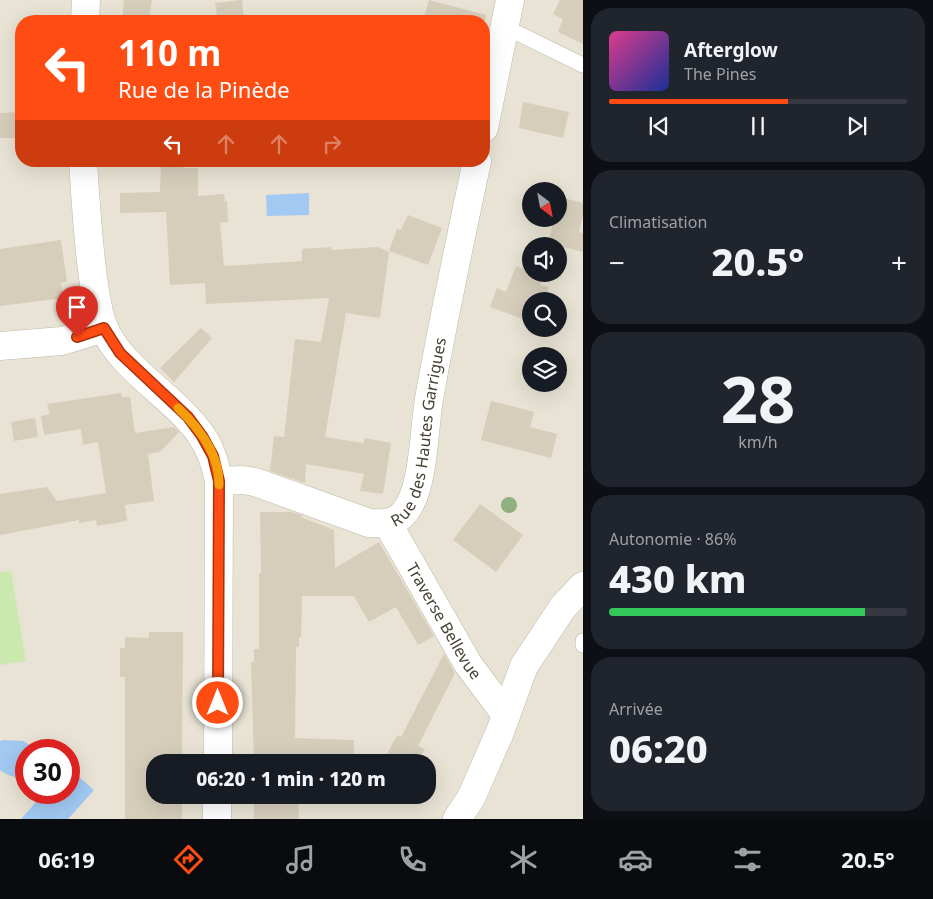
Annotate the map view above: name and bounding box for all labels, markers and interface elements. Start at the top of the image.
text: 110 m [118,29,221,76]
icon: left [35,35,100,100]
text: Afterglow [684,37,778,63]
text: The Pines [684,63,756,85]
text: Rue de la Pinède [118,74,290,104]
icon: previous [645,112,673,140]
icon: pause [744,112,772,140]
icon: next [843,112,871,140]
icon: left [159,130,187,158]
icon: ahead [212,130,240,158]
icon: ahead [265,130,293,158]
icon: right [318,130,346,158]
north arrow [522,182,568,228]
map controls [522,182,567,392]
text: Climatisation [609,211,707,233]
text: 20.5° [712,235,804,287]
button: sound [522,237,567,282]
text: − [609,243,625,281]
text: + [891,243,907,281]
pin [56,286,98,337]
button: search [522,292,567,337]
icon: arrive [63,293,91,321]
street label: Rue des Hautes Garrigues [387,336,451,532]
button: layers [522,347,567,392]
text: 28 [721,354,795,442]
text: km/h [738,431,778,453]
text: Autonomie · 86% [609,528,736,550]
text: 430 km [609,552,747,604]
street label: Traverse Bellevue [401,559,487,684]
position arrow [191,676,243,728]
text: Arrivée [609,698,663,720]
text: 06:20 [609,722,708,774]
speed limit sign: 30 [15,739,80,804]
text: 06:20 · 1 min · 120 m [196,766,386,792]
icon: directions [171,842,206,877]
icon: music [283,842,318,877]
icon: phone [395,842,430,877]
icon: climate [506,842,541,877]
icon: car [618,842,653,877]
icon: filters [730,842,765,877]
text: 06:19 [38,844,95,874]
text: 20.5° [841,844,895,874]

